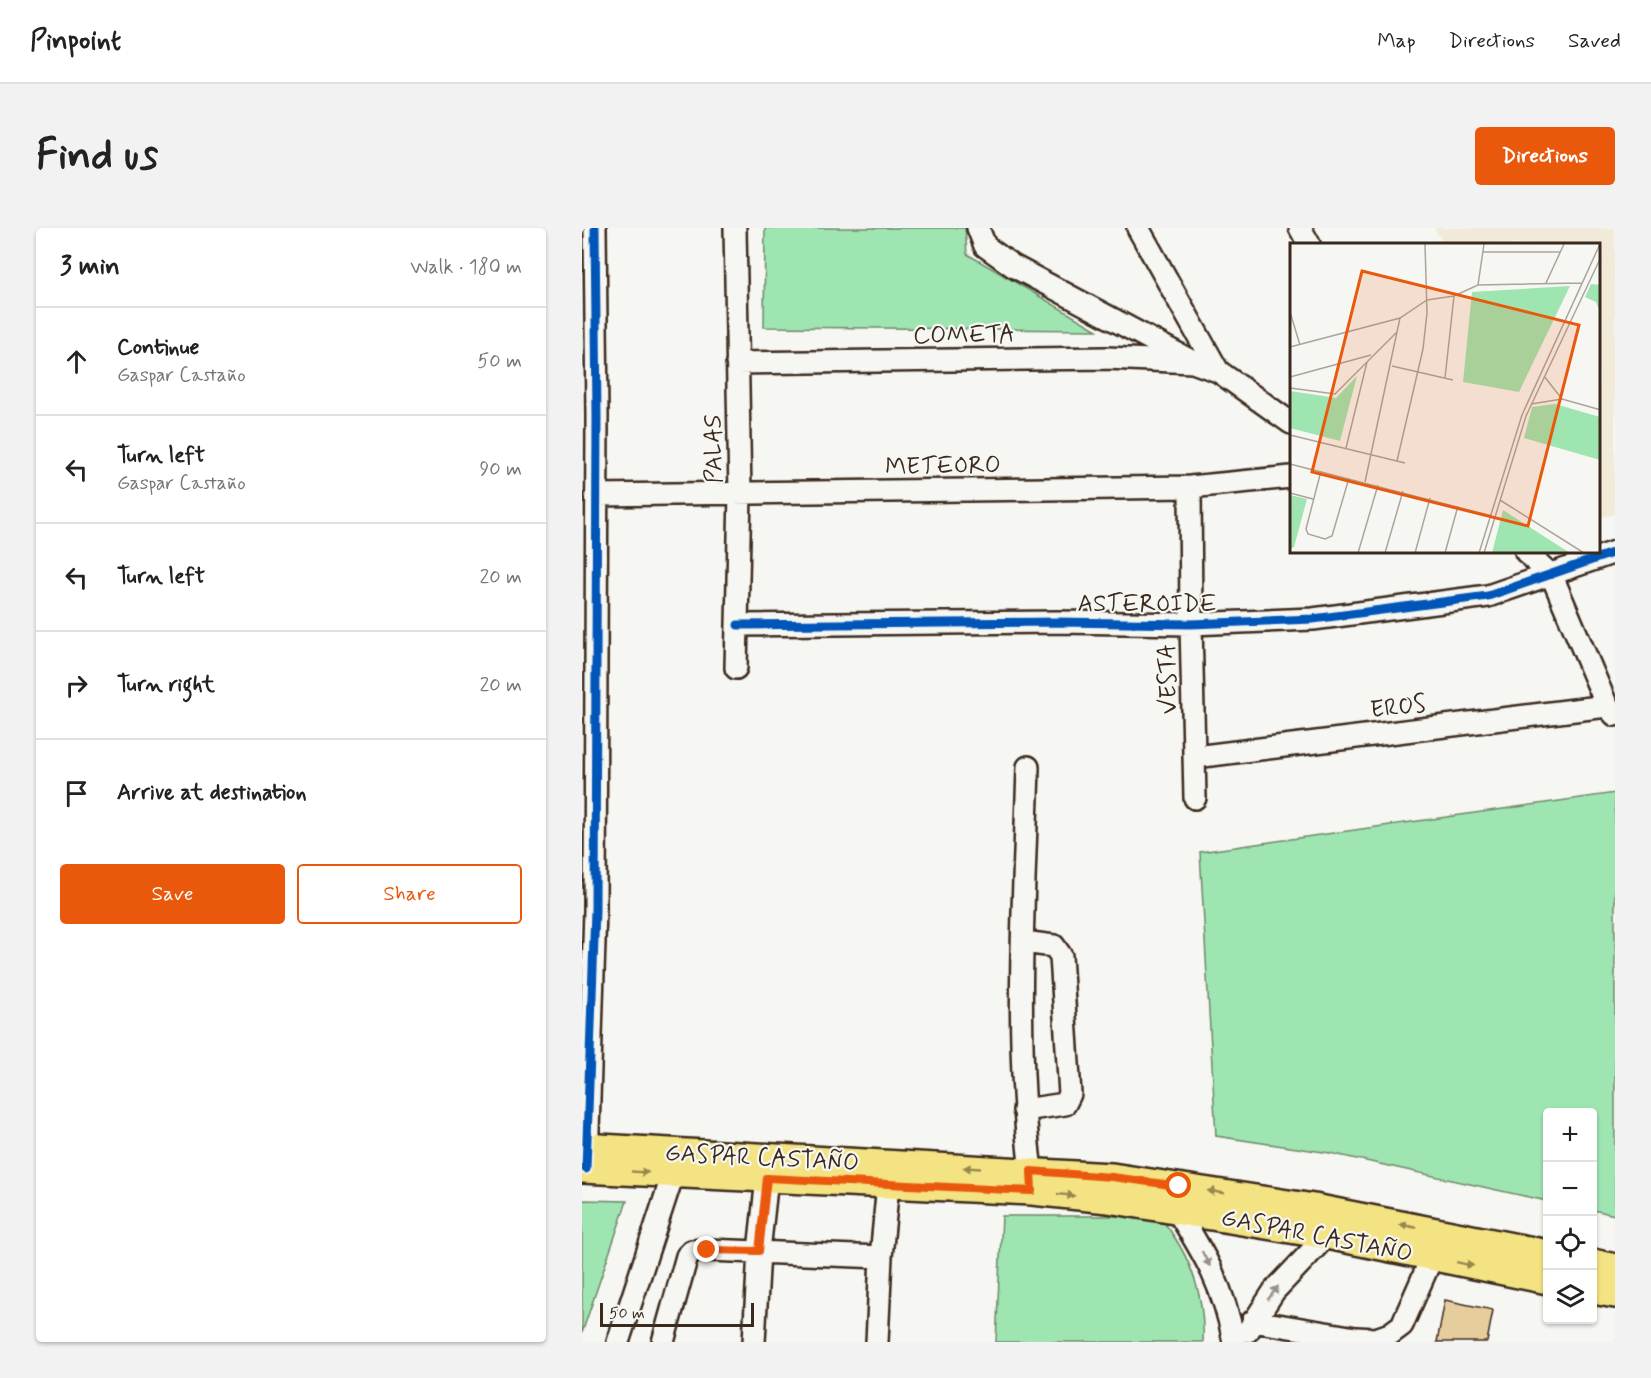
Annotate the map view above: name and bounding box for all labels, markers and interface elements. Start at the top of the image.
text: Pinpoint [30,23,121,60]
text: Map [1377,27,1416,55]
text: Directions [1449,27,1535,55]
text: Saved [1568,27,1621,55]
button: Directions [1475,127,1615,185]
text: Find us [36,129,158,184]
inset map [1290,243,1600,554]
text: 3 min [60,250,120,284]
text: Walk · 180 m [410,254,522,281]
street label: COMETA [913,319,1015,352]
text: Continue [117,334,199,362]
icon: ahead [60,345,93,378]
text: 50 m [477,348,522,375]
text: Gaspar Castaño [117,362,246,389]
street label: PALAS [698,414,731,484]
text: Turn left [117,442,205,470]
street label: METEORO [885,450,1001,483]
icon: left [60,453,93,486]
text: 90 m [479,456,522,483]
text: Gaspar Castaño [117,470,246,497]
icon: left [60,561,93,594]
text: Turn left [117,563,205,591]
text: 20 m [479,564,522,591]
street label: ASTEROIDE [1077,589,1217,620]
street label: VESTA [1152,643,1185,715]
icon: right [60,669,93,702]
text: Turn right [117,671,215,699]
text: 20 m [479,672,522,699]
street label: EROS [1369,689,1428,726]
icon: arrive [60,777,93,810]
text: Arrive at destination [117,779,307,807]
button: Save [60,864,285,924]
button: Share [297,864,522,924]
map controls [1543,1108,1597,1324]
button: + [1543,1108,1597,1162]
street label: GASPAR CASTAÑO [664,1138,860,1179]
button: − [1543,1162,1597,1216]
one-way arrow [963,1164,982,1173]
one-way arrow [631,1167,650,1176]
route start [1165,1172,1191,1198]
one-way arrow [1206,1187,1225,1196]
one-way arrow [1056,1190,1075,1200]
street label: GASPAR CASTAÑO [1218,1203,1415,1270]
button: locate [1543,1216,1597,1270]
one-way arrow [1398,1221,1417,1230]
route end [693,1236,719,1262]
one-way arrow [1201,1251,1211,1268]
one-way arrow [1455,1259,1474,1269]
button: layers [1543,1270,1597,1324]
one-way arrow [1267,1285,1279,1301]
scale bar [600,1300,754,1328]
text: 50 m [609,1303,645,1324]

